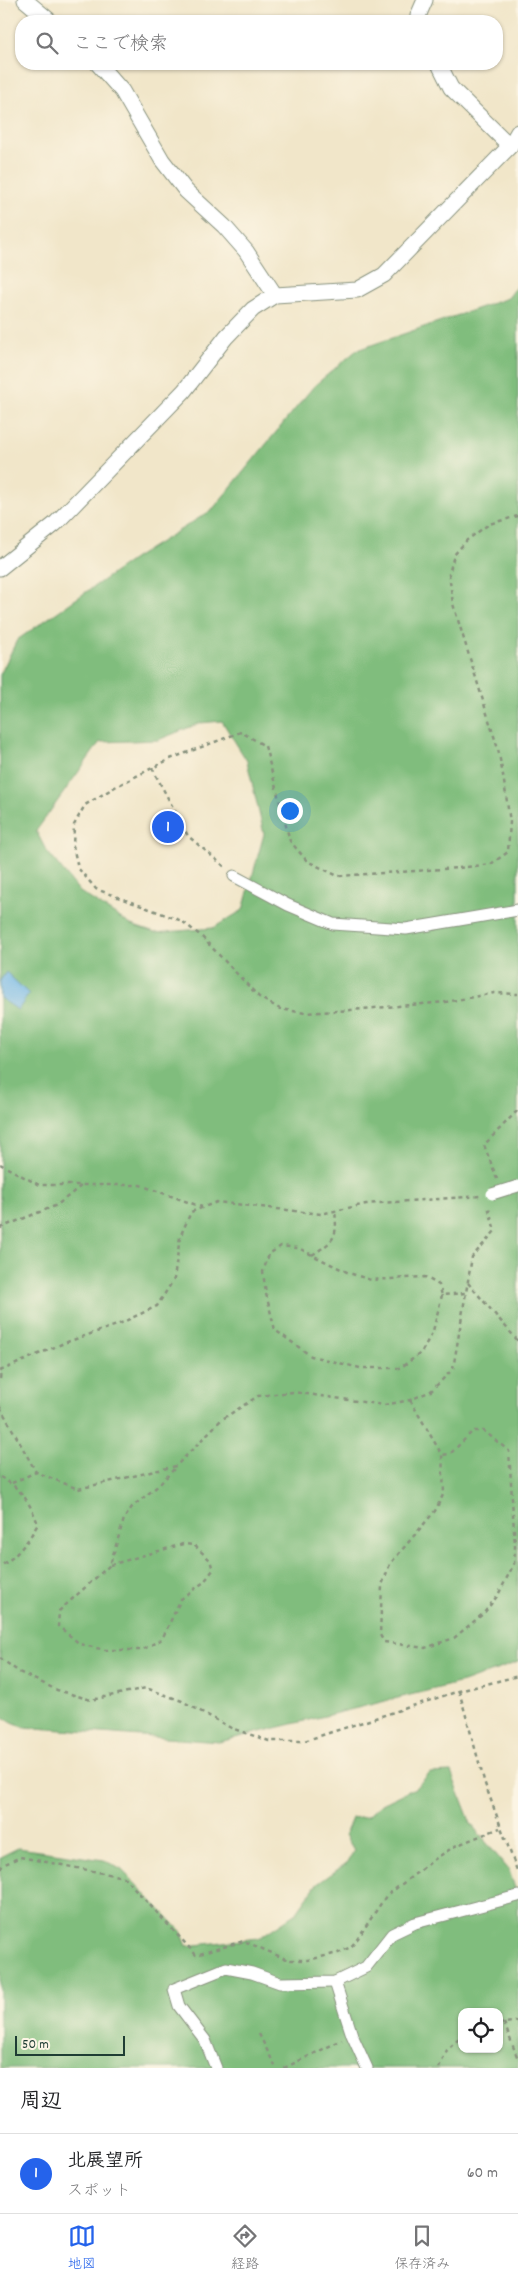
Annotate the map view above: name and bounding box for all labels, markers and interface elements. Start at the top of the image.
search box [15,15,503,70]
icon: search [33,29,61,57]
text: ここで検索 [73,32,168,59]
your location [277,798,303,824]
pin: 1 [152,808,184,846]
map controls [458,2008,503,2053]
button: locate [458,2008,503,2053]
scale bar [15,2033,125,2056]
text: 50 m [22,2035,49,2055]
text: 周辺 [20,2088,62,2118]
text: 北展望所 [67,2149,143,2176]
text: 1 [34,2162,38,2185]
text: 60 m [467,2162,498,2185]
text: スポット [67,2180,131,2203]
tab: 地図 [68,2222,96,2275]
tab: 経路 [231,2222,259,2275]
tab: 保存済み [394,2222,450,2275]

